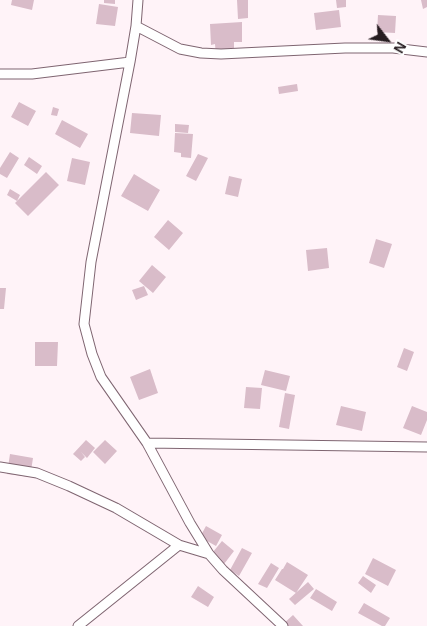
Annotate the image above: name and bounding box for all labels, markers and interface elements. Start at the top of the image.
north arrow [362,15,412,65]
text: N [391,39,409,56]

